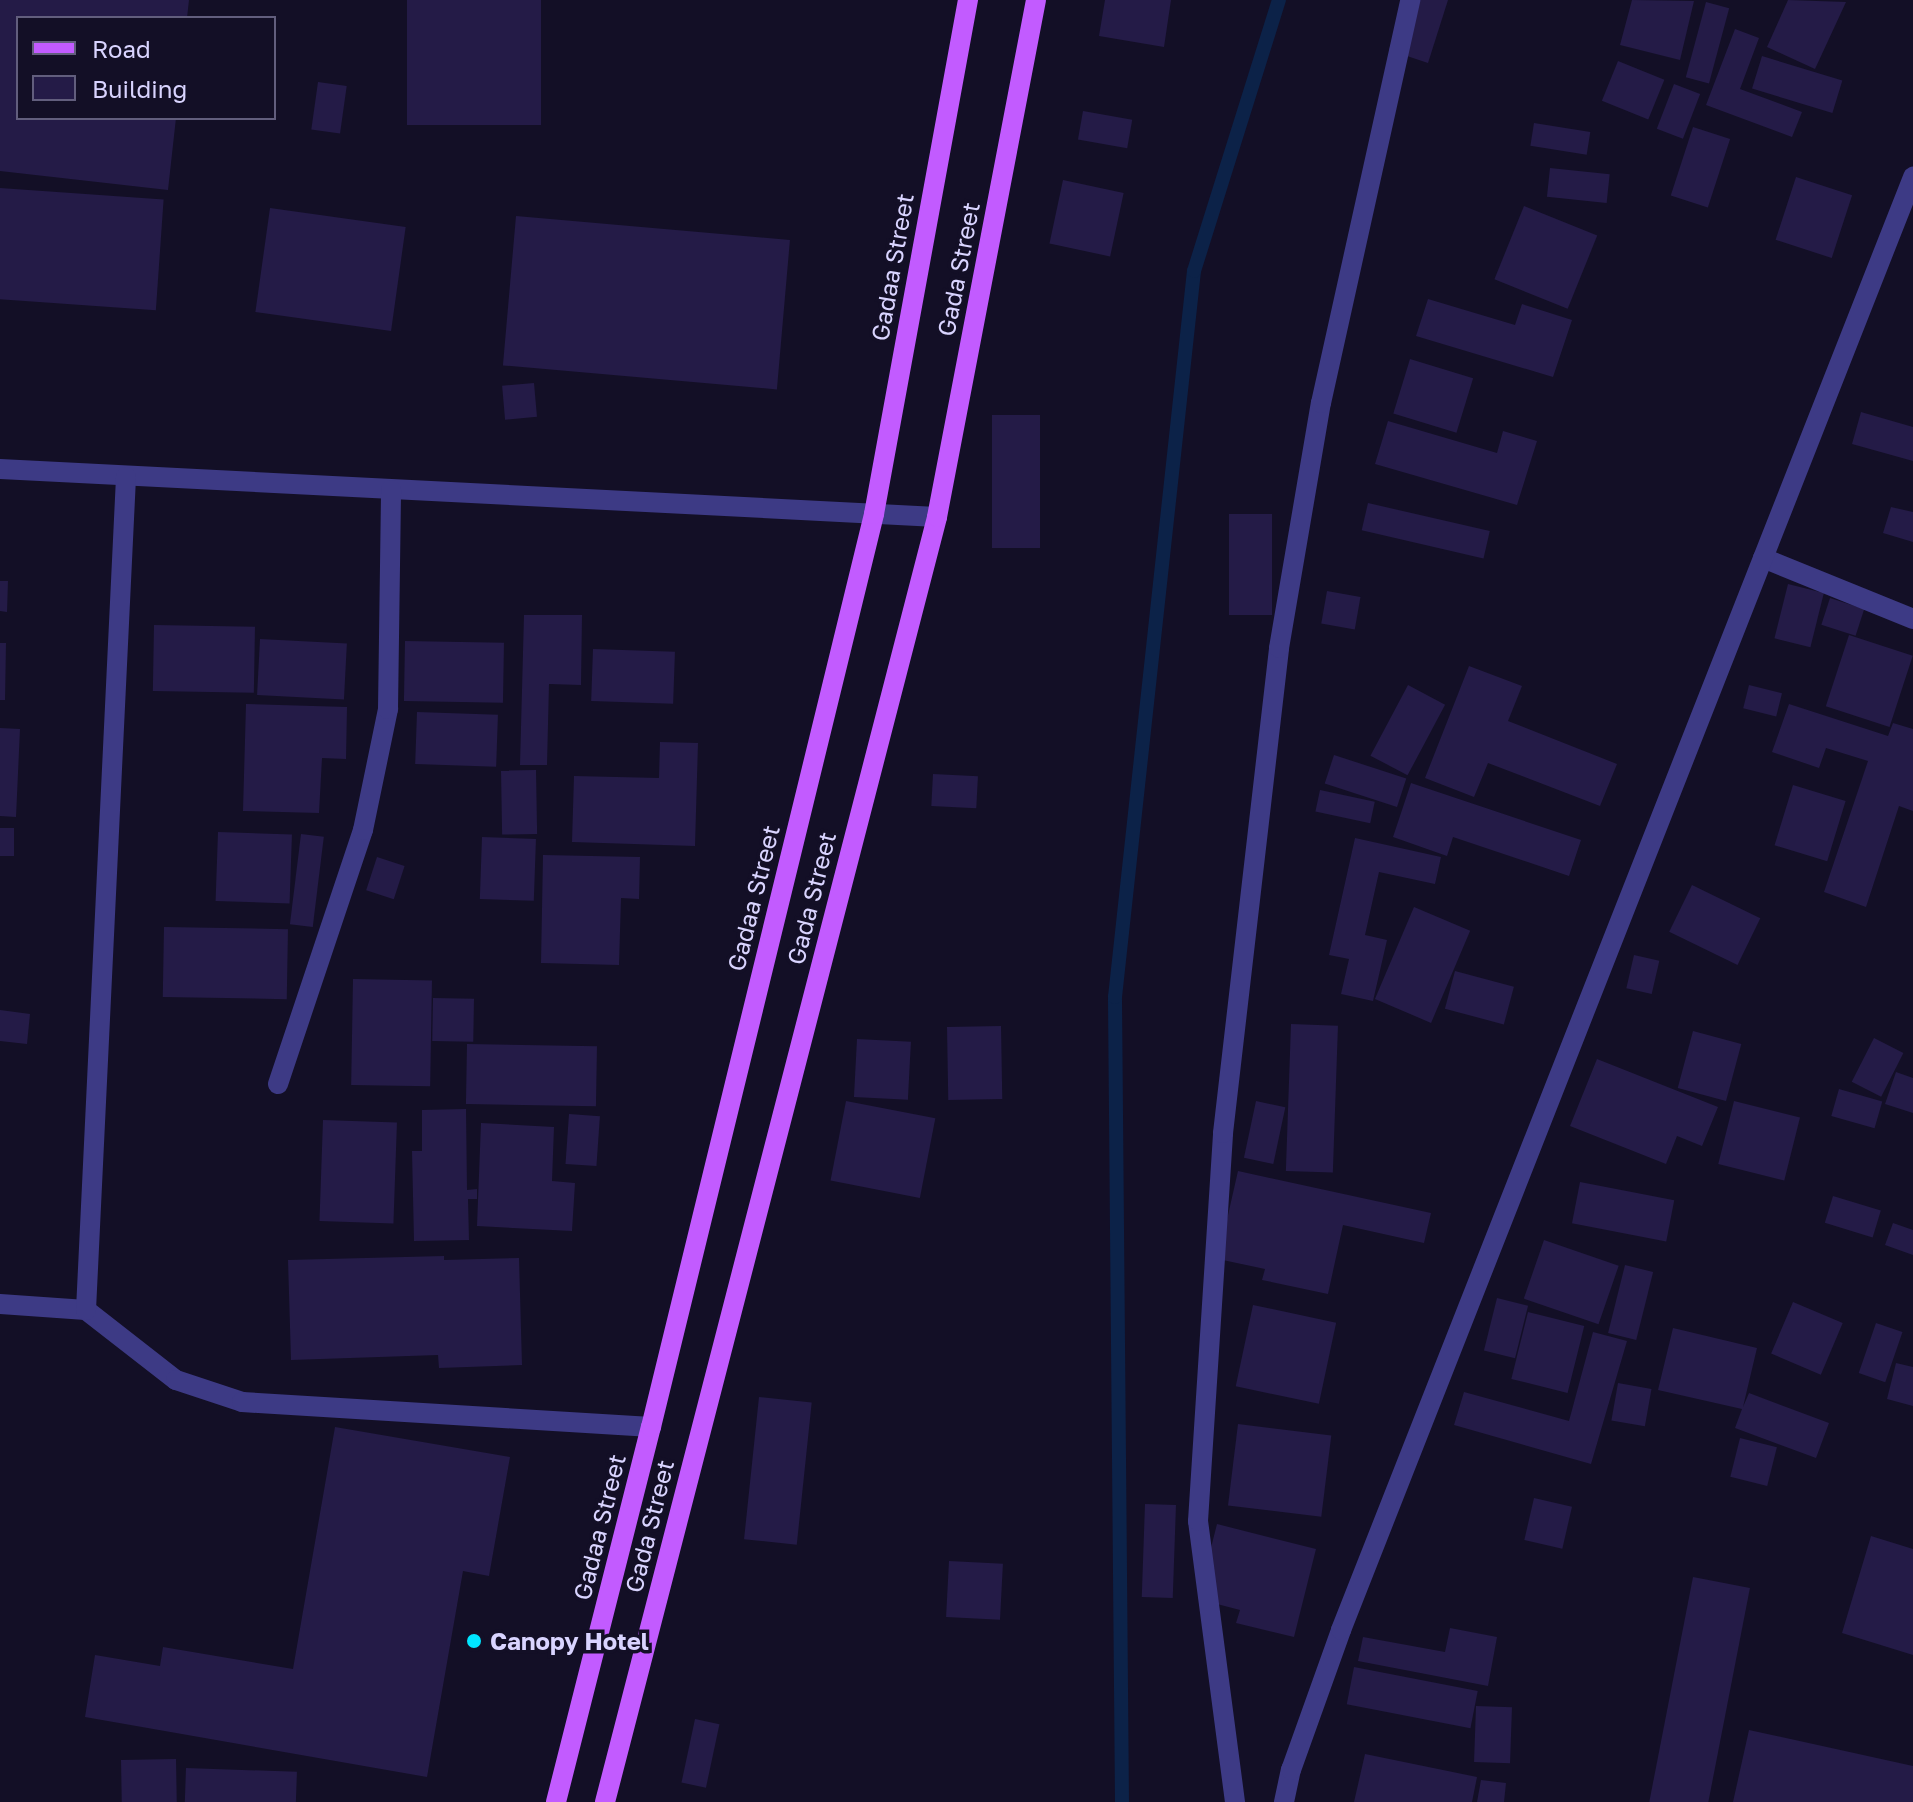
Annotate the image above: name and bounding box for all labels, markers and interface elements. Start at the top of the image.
legend [16,16,276,120]
text: Road [92,34,151,63]
text: Building [92,74,187,103]
street label: Gadaa Street [865,191,919,343]
street label: Gada Street [931,200,985,338]
street label: Gadaa Street [721,822,785,974]
street label: Gada Street [781,829,841,967]
street label: Gadaa Street [567,1451,631,1603]
street label: Gada Street [619,1457,679,1595]
place label: Canopy Hotel [490,1627,649,1655]
marker: Canopy Hotel [465,1632,483,1650]

